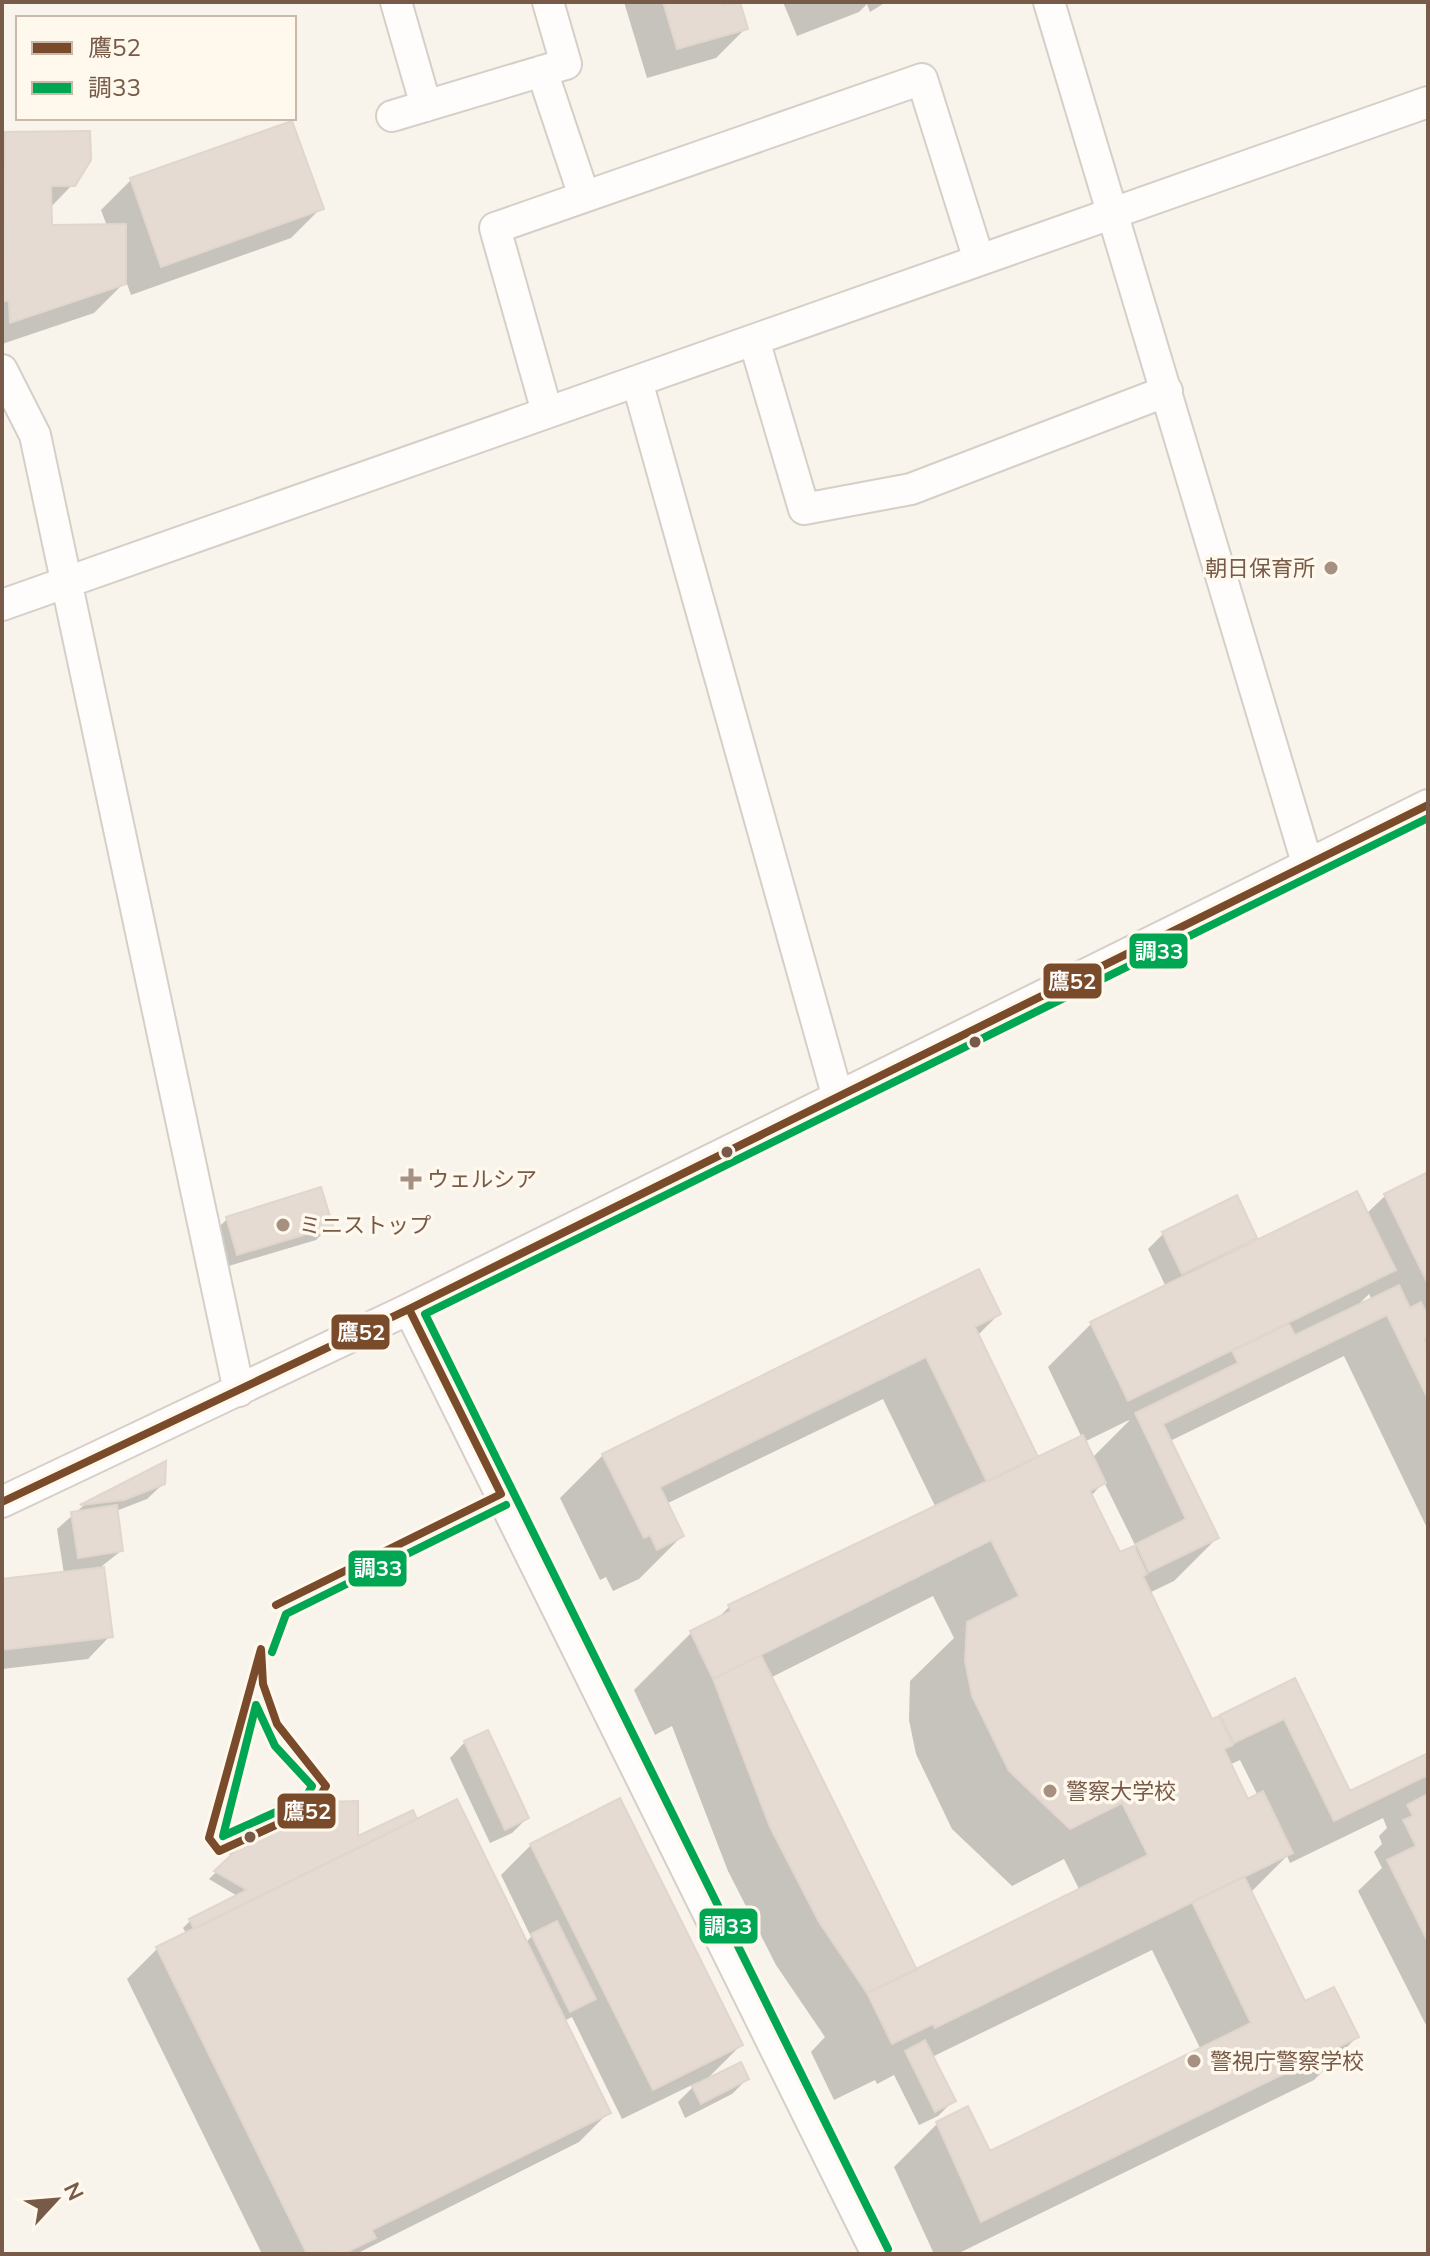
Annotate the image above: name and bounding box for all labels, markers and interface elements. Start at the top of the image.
legend [16,16,296,120]
text: 鷹52 [88,32,141,62]
text: 調33 [88,72,141,102]
place label: 朝日保育所 [1205,554,1315,582]
marker: 朝日保育所 [1322,559,1340,577]
line badge: 調33 [1128,932,1189,970]
text: 調33 [1135,937,1183,965]
line badge: 鷹52 [1042,962,1103,1000]
text: 鷹52 [1048,967,1096,995]
unlabelled marker [967,1034,983,1050]
unlabelled marker [719,1144,735,1160]
place label: ウェルシア [427,1165,537,1193]
marker: ウェルシア [402,1170,420,1188]
place label: ミニストップ [299,1211,431,1239]
marker: ミニストップ [274,1216,292,1234]
line badge: 鷹52 [330,1313,391,1351]
text: 鷹52 [337,1318,385,1346]
line badge: 調33 [347,1549,408,1588]
text: 調33 [354,1554,402,1582]
place label: 警察大学校 [1066,1777,1176,1805]
marker: 警察大学校 [1041,1782,1059,1800]
line badge: 鷹52 [276,1792,337,1830]
text: 鷹52 [283,1797,331,1825]
unlabelled marker [242,1829,258,1845]
line badge: 調33 [698,1907,759,1945]
text: 調33 [704,1912,752,1940]
place label: 警視庁警察学校 [1210,2047,1364,2075]
marker: 警視庁警察学校 [1185,2052,1203,2070]
north arrow [16,2160,96,2240]
text: N [58,2178,90,2205]

